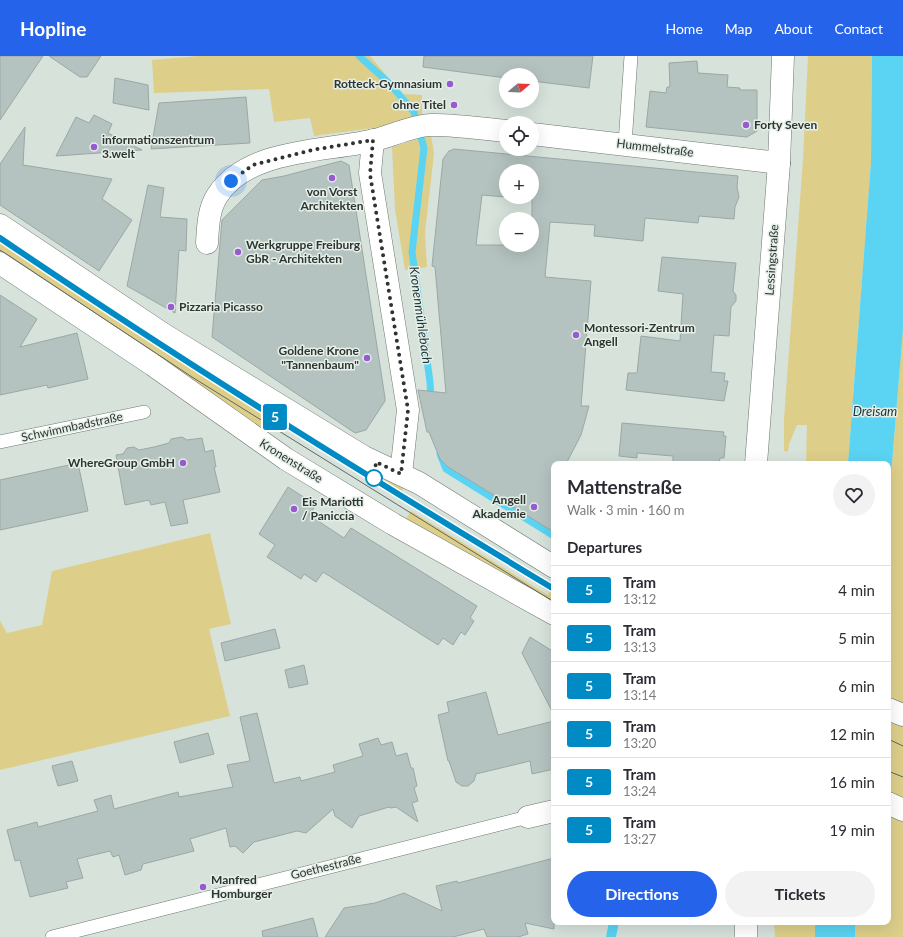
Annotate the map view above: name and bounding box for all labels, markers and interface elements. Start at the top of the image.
text: Hopline [20,17,86,40]
text: Home [665,20,703,37]
text: Map [725,20,752,37]
text: About [774,20,812,37]
text: Contact [834,20,883,37]
north arrow [499,68,539,108]
map controls [499,68,539,252]
place label: Rotteck-Gymnasium [334,76,442,91]
marker: Rotteck-Gymnasium [445,79,455,89]
place label: ohne Titel [393,97,446,112]
marker: ohne Titel [449,100,459,110]
button: locate [499,116,539,156]
place label: Forty Seven [754,117,817,132]
marker: Forty Seven [741,120,751,130]
place label: informationszentrum 3.welt [102,132,214,161]
street label: Hummelstraße [616,135,695,160]
marker: informationszentrum 3.welt [89,142,99,152]
button: + [499,164,539,204]
your location [221,171,241,191]
marker: von Vorst Architekten [327,173,337,183]
place label: von Vorst Architekten [299,184,364,213]
button: − [499,212,539,252]
street label: Lessingstraße [762,224,781,296]
place label: Werkgruppe Freiburg GbR - Architekten [246,237,361,266]
marker: Werkgruppe Freiburg GbR - Architekten [233,247,243,257]
water label: Kronenmühlebach [406,265,436,365]
place label: Pizzaria Picasso [179,299,263,314]
marker: Pizzaria Picasso [166,302,176,312]
place label: Montessori-Zentrum Angell [583,320,695,349]
marker: Montessori-Zentrum Angell [571,330,581,340]
place label: Goldene Krone "Tannenbaum" [279,343,360,372]
marker: Goldene Krone "Tannenbaum" [362,353,372,363]
water label: Dreisam [853,403,897,419]
line badge: 5 [262,404,288,430]
street label: Schwimmbadstraße [20,408,124,445]
text: 5 [271,408,279,425]
street label: Kronenstraße [257,435,326,486]
place label: WhereGroup GmbH [68,455,175,470]
marker: WhereGroup GmbH [178,458,188,468]
unlabelled marker [365,469,383,487]
button: heart [833,474,875,516]
text: Mattenstraße [567,475,682,498]
place label: Angell Akademie [471,492,527,521]
place label: Eis Mariotti / Paniccia [302,494,364,523]
marker: Angell Akademie [529,502,539,512]
text: Walk · 3 min · 160 m [567,502,685,518]
marker: Eis Mariotti / Paniccia [289,504,299,514]
text: Departures [567,538,642,556]
text: Tram [623,573,656,591]
text: 5 [585,581,593,598]
text: 4 min [838,581,875,599]
text: 13:12 [623,591,656,607]
text: Tram [623,621,656,639]
text: 5 [585,629,593,646]
text: 5 min [838,629,875,647]
text: 13:13 [623,639,656,655]
text: Tram [623,669,656,687]
text: 5 [585,677,593,694]
text: 6 min [838,677,875,695]
text: 13:14 [623,687,656,703]
text: Tram [623,717,656,735]
text: 5 [585,725,593,742]
text: 12 min [829,725,875,743]
text: 13:20 [623,735,656,751]
text: Tram [623,765,656,783]
text: 5 [585,773,593,790]
text: 16 min [829,773,875,791]
text: 13:24 [623,783,656,799]
text: Tram [623,813,656,831]
text: 5 [585,821,593,838]
text: 19 min [829,821,875,839]
text: 13:27 [623,831,656,847]
street label: Goethestraße [289,851,363,883]
button: Directions [567,871,717,917]
button: Tickets [725,871,875,917]
place label: Manfred Homburger [211,872,273,901]
marker: Manfred Homburger [198,882,208,892]

